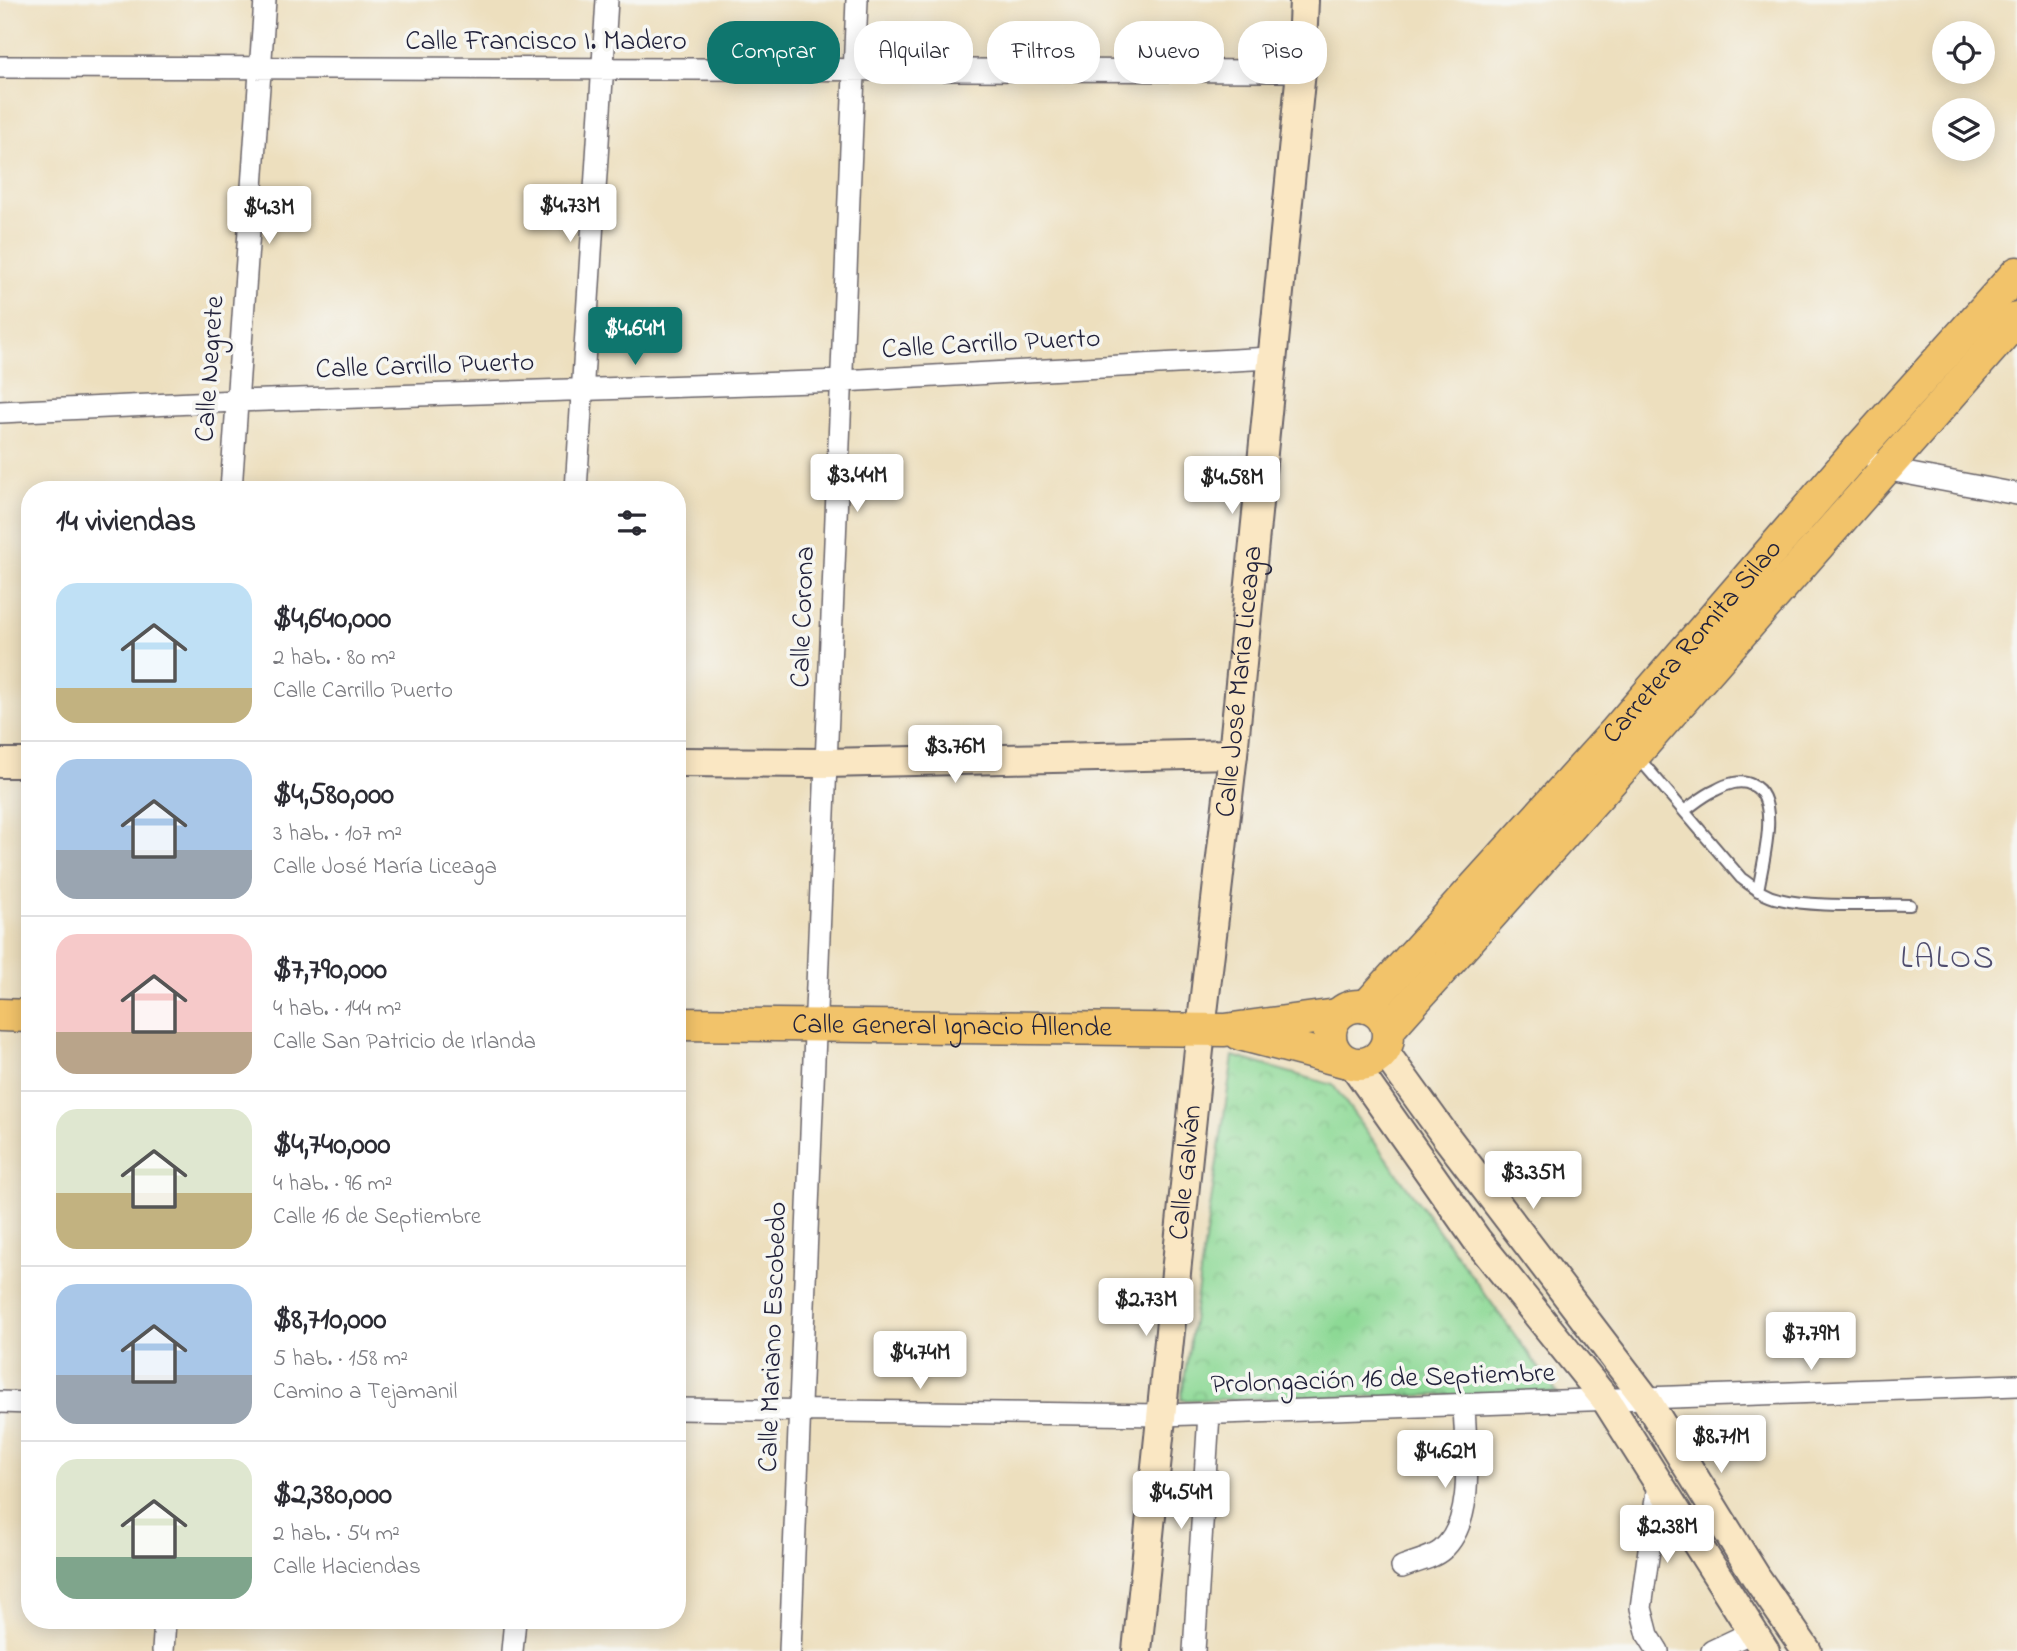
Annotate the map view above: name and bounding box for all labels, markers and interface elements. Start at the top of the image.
chip: Comprar [707,21,840,84]
chip: Alquilar [854,21,973,84]
chip: Filtros [987,21,1100,84]
chip: Nuevo [1114,21,1224,84]
chip: Piso [1238,21,1327,84]
map controls [1932,21,1995,161]
button: locate [1932,21,1995,84]
street label: Calle Francisco I. Madero [405,22,687,63]
button: layers [1932,98,1995,161]
pin: $4.73M [513,184,627,244]
pin: $4.3M [220,187,318,246]
text: $4.73M [539,190,601,223]
text: $4.3M [243,192,295,225]
street label: Calle Negrete [185,294,237,444]
pin: $4.64M [578,308,692,367]
text: $4.64M [604,313,666,346]
street label: Calle Carrillo Puerto [881,319,1101,371]
street label: Calle Carrillo Puerto [315,343,535,391]
pin: $3.44M [800,454,914,514]
pin: $4.58M [1175,456,1289,516]
text: $3.44M [826,460,888,493]
text: $4.58M [1200,462,1264,495]
text: 14 viviendas [56,501,196,545]
icon: filters [613,504,651,542]
street label: Carretera Romita Silao [1593,530,1793,754]
street label: Calle José María Liceaga [1205,544,1274,819]
street label: Calle Corona [781,546,827,688]
text: $4,640,000 [273,598,391,642]
icon: home [112,611,196,695]
text: 2 hab. · 80 m² [273,642,396,675]
text: Calle Carrillo Puerto [273,675,453,708]
pin: $3.76M [898,726,1012,785]
text: $3.76M [924,731,986,764]
text: $4,580,000 [273,774,394,818]
icon: home [112,787,196,871]
text: 3 hab. · 107 m² [273,818,402,851]
text: Calle José María Liceaga [273,851,497,884]
district label: LALOS [1901,936,1995,983]
text: $7,790,000 [273,949,387,993]
icon: home [112,962,196,1046]
text: 4 hab. · 144 m² [273,993,402,1026]
street label: Calle General Ignacio Allende [792,1005,1113,1049]
text: Calle San Patricio de Irlanda [273,1026,536,1059]
street label: Calle Galván [1159,1103,1214,1242]
text: $4,740,000 [273,1124,390,1168]
icon: home [112,1137,196,1221]
pin: $3.35M [1476,1152,1590,1211]
text: $3.35M [1501,1157,1565,1190]
text: 4 hab. · 96 m² [273,1168,392,1201]
text: Calle 16 de Septiembre [273,1201,481,1234]
street label: Calle Mariano Escobedo [749,1201,799,1473]
pin: $2.73M [1089,1278,1203,1338]
text: $2.73M [1115,1284,1177,1317]
text: $8,710,000 [273,1299,386,1343]
icon: home [112,1312,196,1396]
pin: $7.79M [1754,1312,1868,1372]
text: $7.79M [1782,1318,1840,1351]
pin: $4.74M [863,1332,977,1391]
text: $4.74M [890,1337,951,1370]
text: 5 hab. · 158 m² [273,1343,408,1376]
street label: Prolongación 16 de Septiembre [1210,1353,1556,1406]
text: Camino a Tejamanil [273,1376,457,1409]
pin: $8.71M [1664,1416,1778,1475]
text: $8.71M [1692,1421,1750,1454]
pin: $4.62M [1388,1430,1502,1490]
text: $4.62M [1413,1436,1477,1469]
pin: $4.54M [1124,1472,1238,1531]
text: $2,380,000 [273,1474,392,1518]
text: $4.54M [1149,1477,1213,1510]
icon: home [112,1487,196,1571]
pin: $2.38M [1610,1506,1724,1565]
text: $2.38M [1636,1511,1698,1544]
text: 2 hab. · 54 m² [273,1518,400,1551]
text: Calle Haciendas [273,1551,421,1584]

